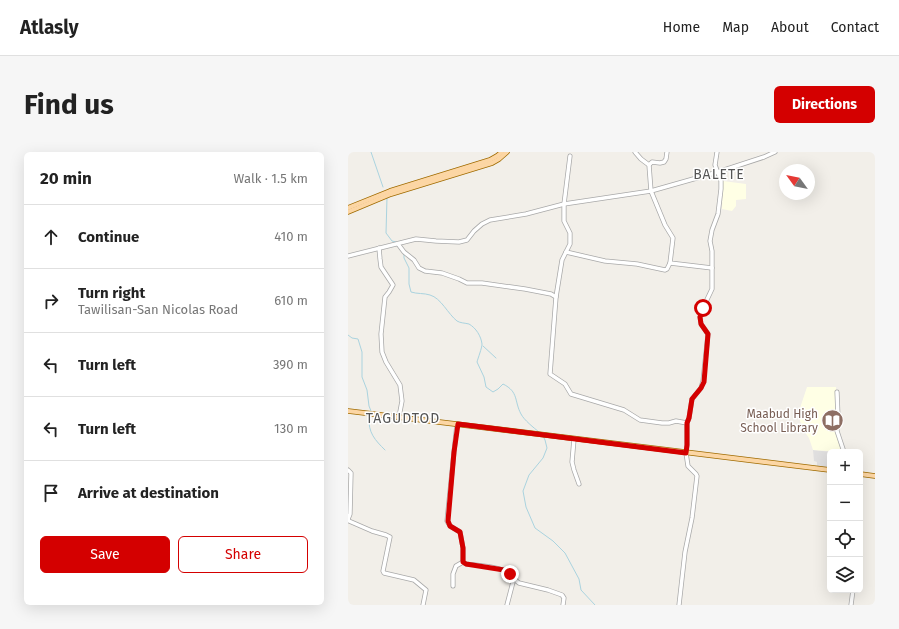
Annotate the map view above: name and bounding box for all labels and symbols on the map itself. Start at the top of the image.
north arrow [779,164,815,200]
district label: BALETE [693,166,745,183]
route start [694,299,712,317]
place label: Maabud High School Library [740,407,818,435]
library icon: Maabud High School Library [820,408,846,434]
district label: TAGUDTOD [366,410,440,427]
route end [501,565,519,583]

